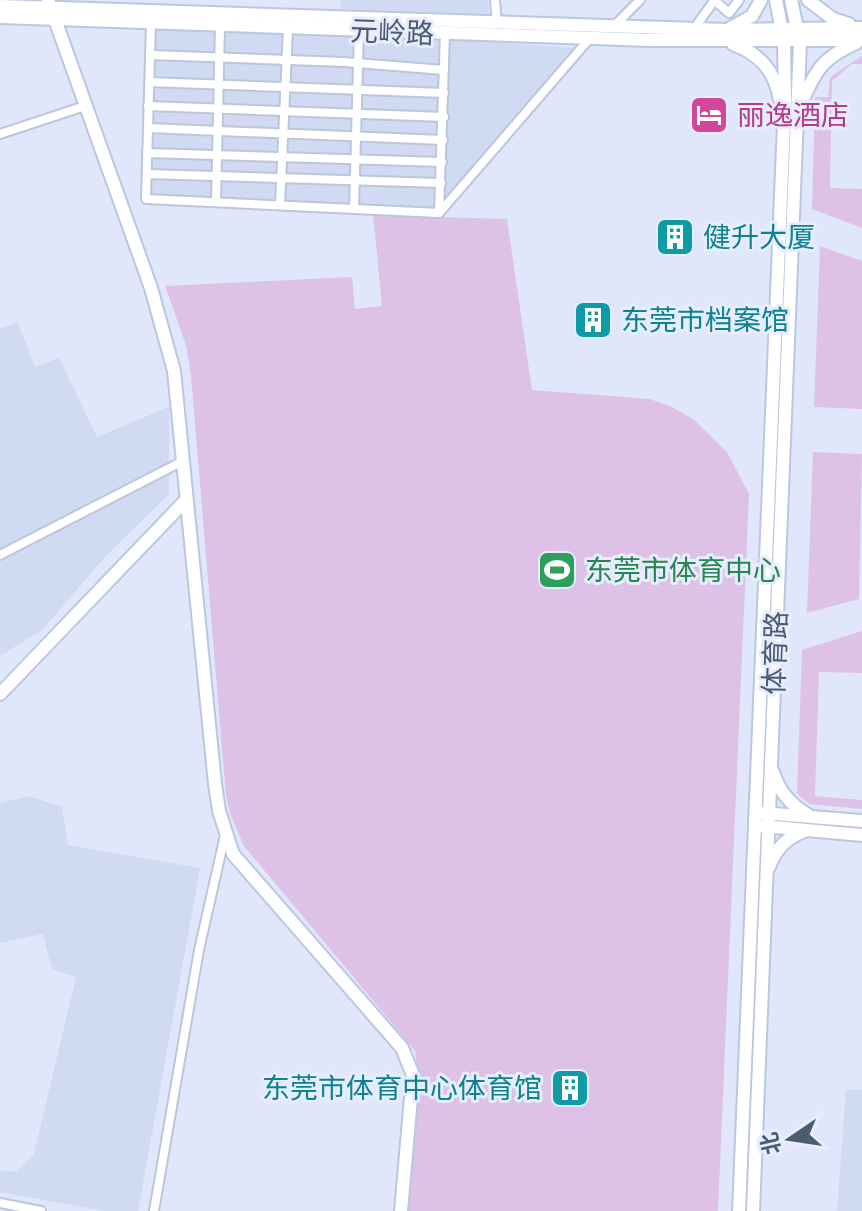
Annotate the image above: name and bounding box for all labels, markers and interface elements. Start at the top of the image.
street label: 元岭路 [349,12,435,54]
hotel icon: 丽逸酒店 [688,94,730,136]
place label: 丽逸酒店 [737,96,849,136]
building icon: 健升大厦 [654,216,696,258]
place label: 健升大厦 [703,218,815,258]
building icon: 东莞市档案馆 [572,299,614,341]
place label: 东莞市档案馆 [621,301,789,341]
sports icon: 东莞市体育中心 [536,549,578,591]
place label: 东莞市体育中心 [585,551,781,591]
street label: 体育路 [755,610,797,696]
building icon: 东莞市体育中心体育馆 [549,1067,591,1109]
place label: 东莞市体育中心体育馆 [262,1069,542,1109]
north arrow [750,1099,830,1179]
text: 北 [753,1129,790,1158]

